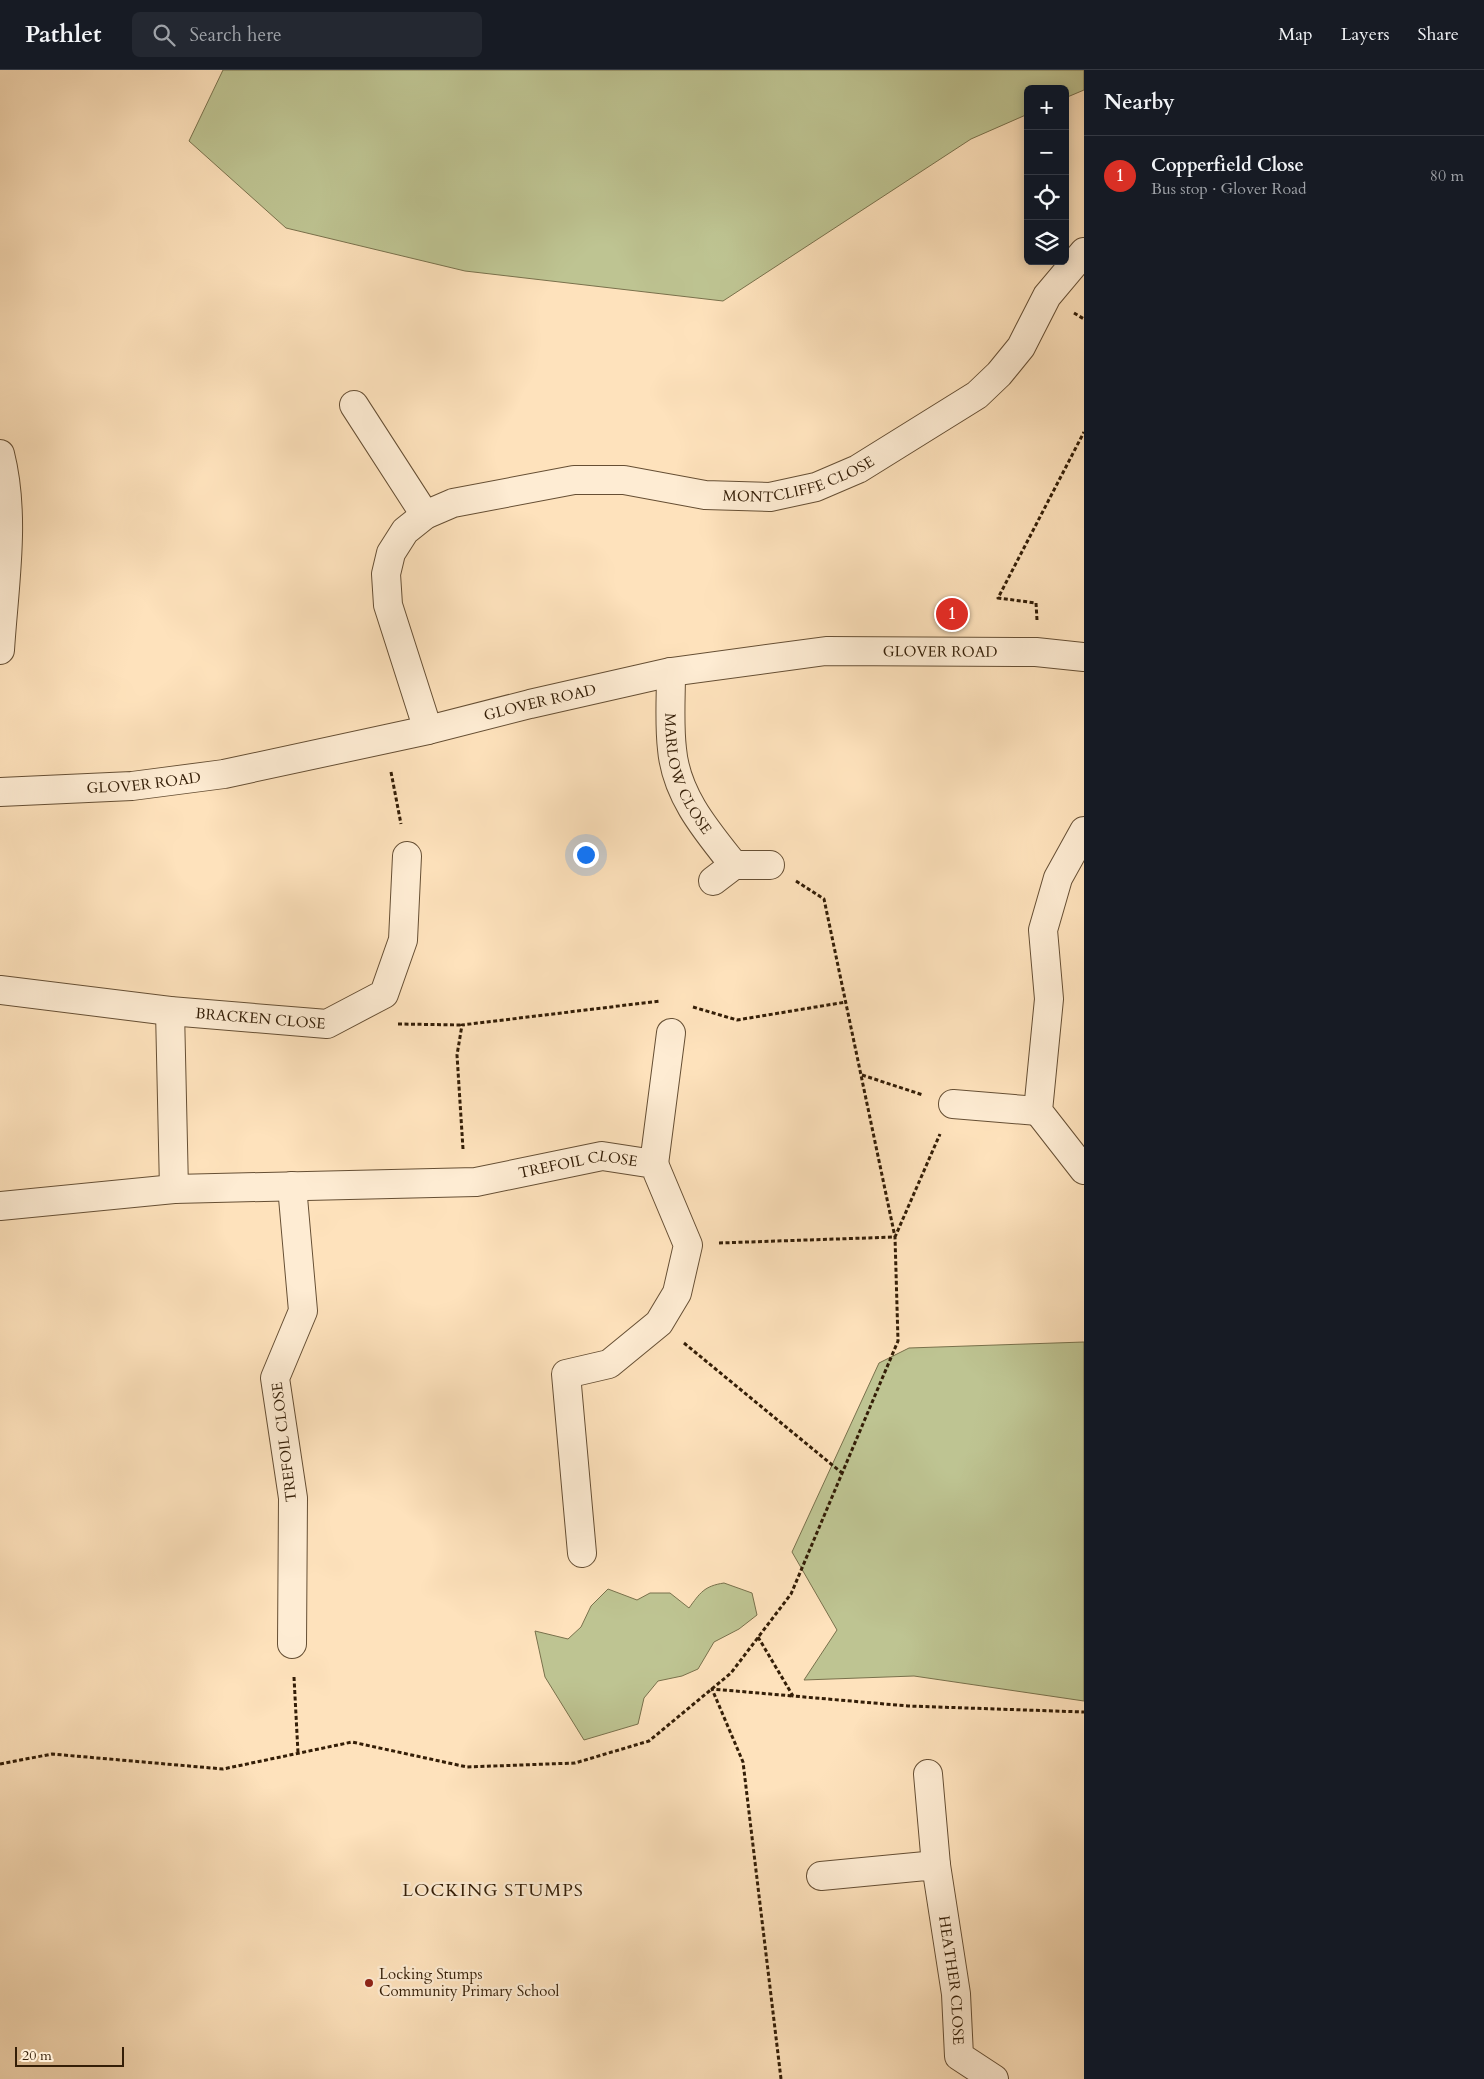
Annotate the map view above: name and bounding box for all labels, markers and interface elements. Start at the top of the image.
search box [132,12,482,57]
text: Pathlet [25,18,102,51]
icon: search [150,21,178,49]
text: Search here [190,22,282,48]
text: Map [1278,22,1313,47]
text: Layers [1341,22,1390,47]
text: Share [1418,22,1459,47]
map controls [1024,85,1069,265]
button: + [1024,85,1069,130]
text: Nearby [1104,88,1175,117]
button: − [1024,130,1069,175]
text: Copperfield Close [1151,152,1304,178]
text: 1 [1116,165,1124,187]
text: 80 m [1430,165,1464,187]
button: locate [1024,175,1069,220]
text: Bus stop · Glover Road [1151,178,1307,200]
button: layers [1024,220,1069,265]
street label: MONTCLIFFE CLOSE [722,451,878,507]
pin: 1 [936,595,968,633]
street label: GLOVER ROAD [883,641,998,662]
street label: GLOVER ROAD [482,679,598,725]
street label: MARLOW CLOSE [660,713,716,838]
street label: GLOVER ROAD [86,767,202,798]
your location [573,842,599,868]
street label: BRACKEN CLOSE [195,1003,326,1034]
street label: TREFOIL CLOSE [517,1146,639,1183]
street label: TREFOIL CLOSE [267,1381,301,1503]
district label: LOCKING STUMPS [402,1878,584,1903]
street label: HEATHER CLOSE [934,1914,968,2045]
place label: Locking Stumps Community Primary School [379,1964,560,2001]
marker: Locking Stumps Community Primary School [363,1977,375,1989]
scale bar [15,2044,124,2067]
text: 20 m [22,2046,52,2065]

